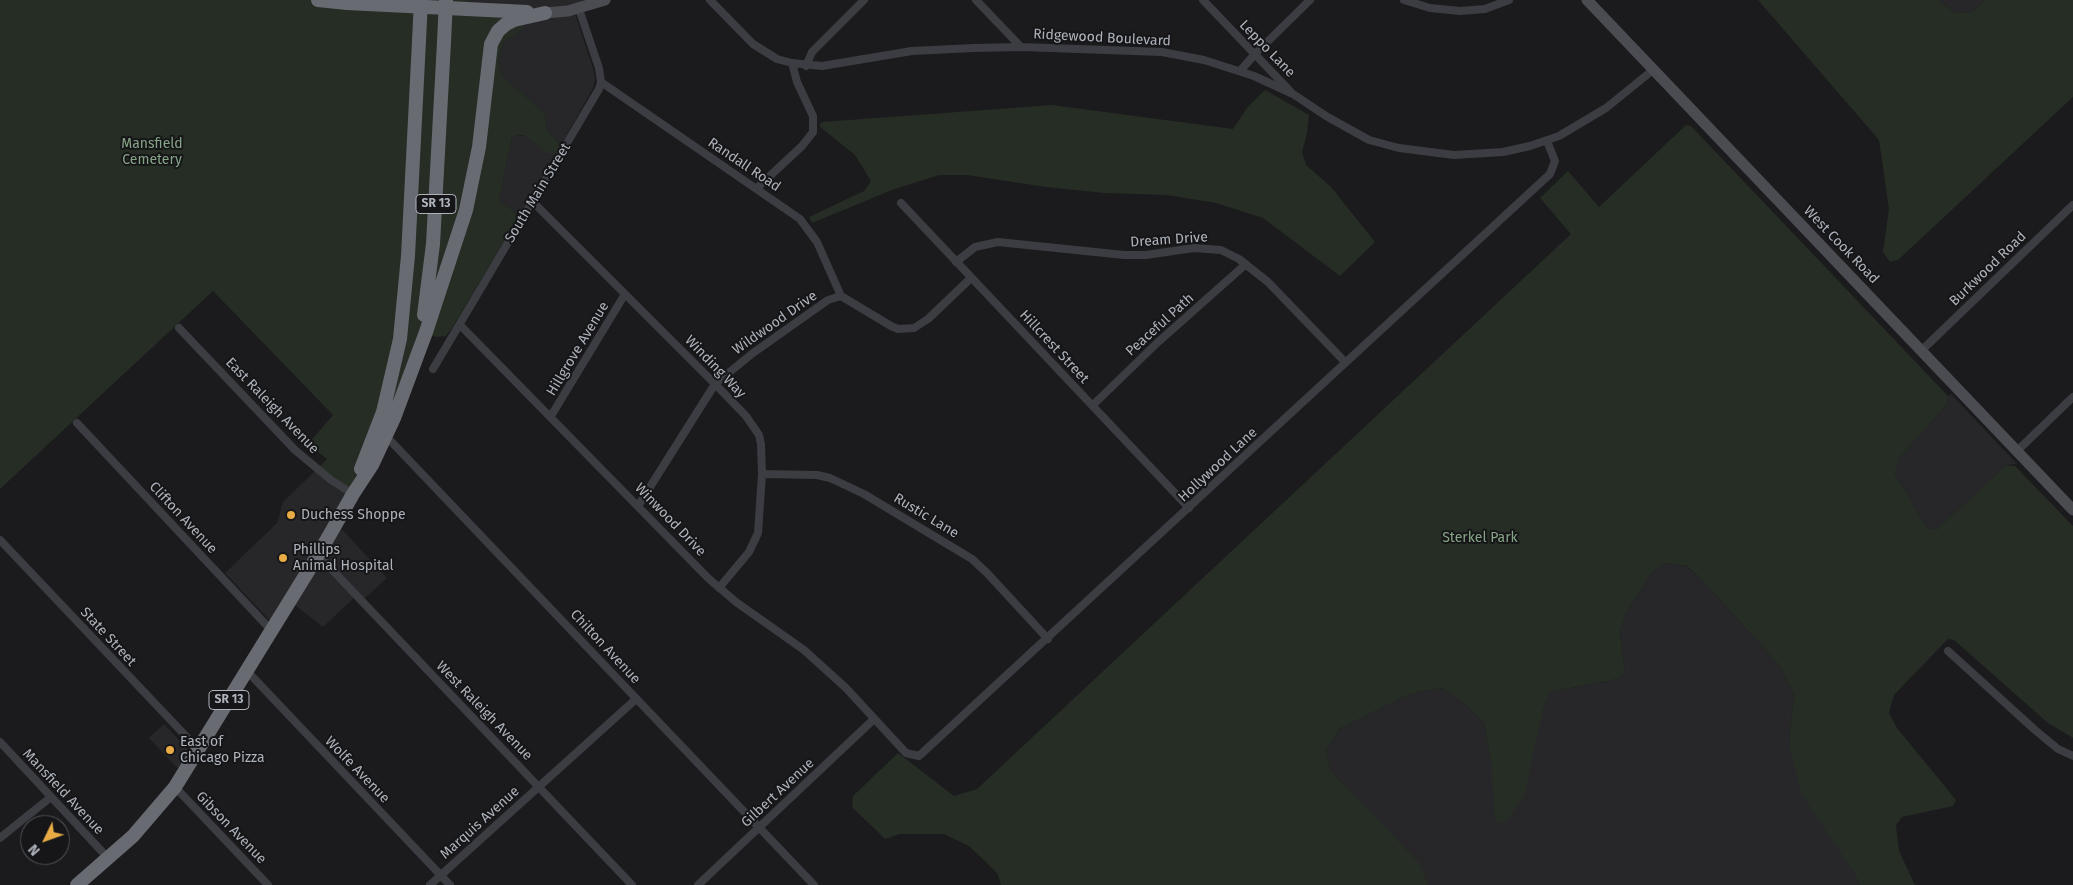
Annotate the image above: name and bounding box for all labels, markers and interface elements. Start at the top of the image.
street label: Leppo Lane [1236,17,1298,81]
street label: Ridgewood Boulevard [1033,26,1171,50]
street label: Randall Road [704,134,784,196]
park label: Mansfield Cemetery [121,136,183,168]
street label: South Main Street [502,140,574,246]
road number: SR 13 [416,194,456,213]
street label: West Cook Road [1800,203,1882,287]
street label: Burkwood Road [1946,228,2030,310]
street label: Dream Drive [1130,229,1208,251]
street label: Wildwood Drive [730,288,820,358]
street label: Peaceful Path [1123,290,1197,360]
street label: Hillgrove Avenue [543,299,613,399]
street label: Hillcrest Street [1016,307,1092,387]
street label: Winding Way [681,332,749,402]
street label: East Raleigh Avenue [222,354,322,458]
street label: Hollywood Lane [1175,424,1261,506]
street label: Clifton Avenue [146,479,220,557]
street label: Winwood Drive [631,480,709,560]
street label: Rustic Lane [890,490,962,542]
place label: Duchess Shoppe [301,507,406,523]
marker: Duchess Shoppe [285,509,297,521]
park label: Sterkel Park [1442,530,1518,546]
place label: Phillips Animal Hospital [293,542,393,574]
marker: Phillips Animal Hospital [277,552,289,564]
street label: State Street [76,604,140,670]
street label: Chilton Avenue [566,606,644,688]
street label: West Raleigh Avenue [432,658,536,764]
road number: SR 13 [209,690,249,710]
street label: Wolfe Avenue [321,733,393,807]
place label: East of Chicago Pizza [180,734,265,766]
marker: East of Chicago Pizza [164,744,176,756]
street label: Mansfield Avenue [19,745,107,839]
street label: Gilbert Avenue [738,755,818,831]
street label: Marquis Avenue [437,783,523,863]
street label: Gibson Avenue [192,788,270,868]
north arrow [20,815,70,865]
text: N [25,841,44,859]

